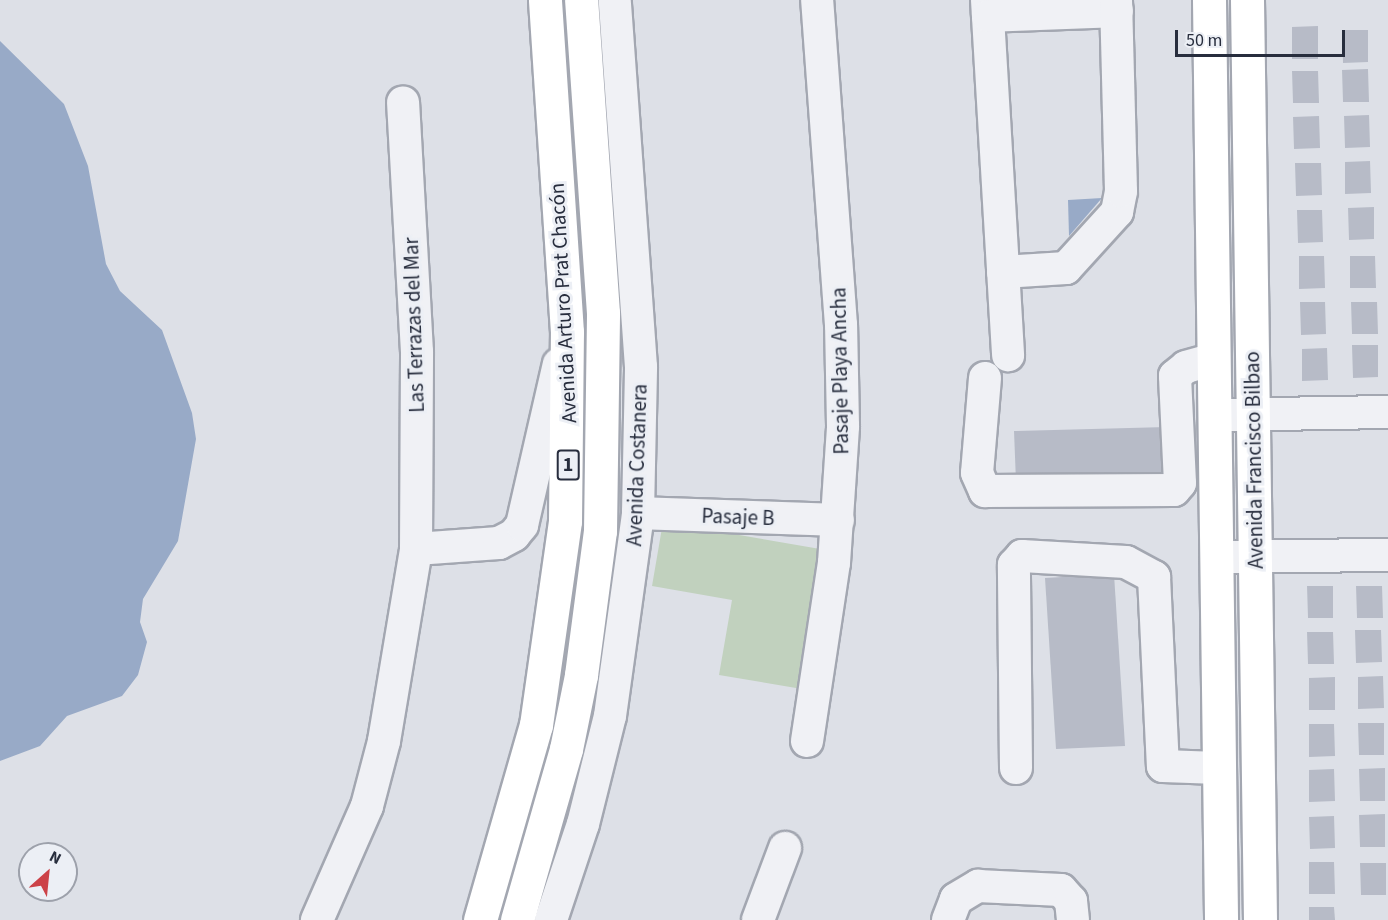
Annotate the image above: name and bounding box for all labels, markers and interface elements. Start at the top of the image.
scale bar [1178,18,1348,56]
text: 50 m [1186,28,1222,53]
street label: Avenida Arturo Prat Chacón [544,182,582,424]
street label: Las Terrazas del Mar [398,237,430,413]
street label: Pasaje Playa Ancha [826,287,854,455]
street label: Avenida Francisco Bilbao [1240,351,1268,569]
street label: Avenida Costanera [622,383,652,547]
road number: 1 [556,448,580,482]
street label: Pasaje B [701,503,775,531]
north arrow [18,842,78,902]
text: N [46,846,65,870]

